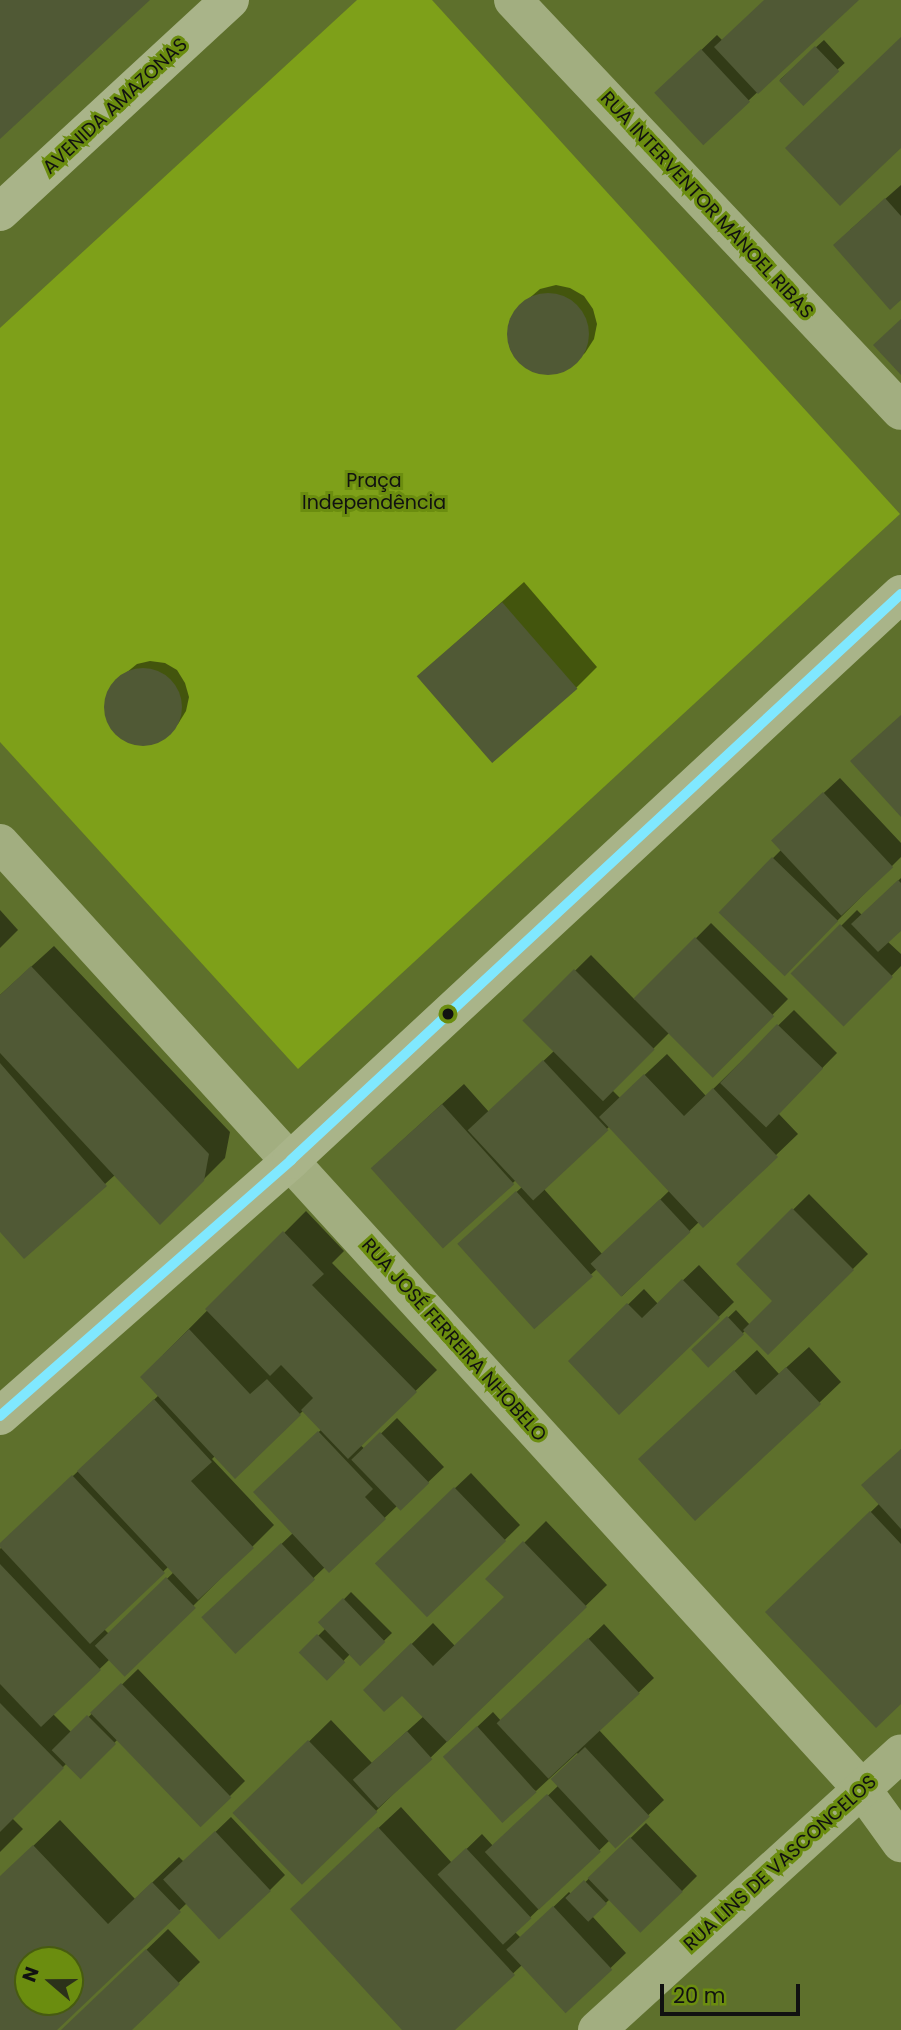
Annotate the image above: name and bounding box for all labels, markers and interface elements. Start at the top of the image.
street label: AVENIDA AMAZONAS [38,33,192,179]
street label: RUA INTERVENTOR MANOEL RIBAS [596,87,818,323]
park label: Praça Independência [302,470,446,514]
unlabelled marker [441,1007,455,1021]
street label: RUA JOSÉ FERREIRA NHOBELO [357,1234,551,1446]
street label: RUA LINS DE VASCONCELOS [679,1770,881,1956]
north arrow [14,1946,84,2016]
text: N [16,1963,46,1986]
scale bar [663,1970,803,2014]
text: 20 m [673,1981,726,2010]

